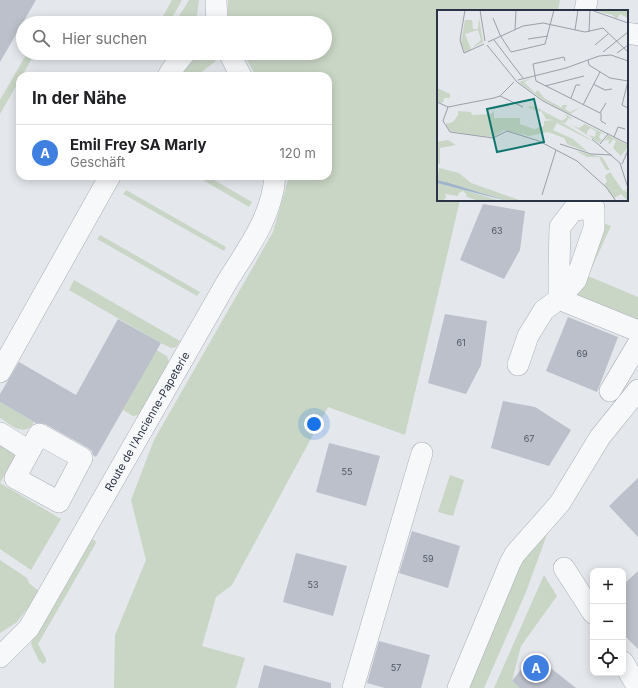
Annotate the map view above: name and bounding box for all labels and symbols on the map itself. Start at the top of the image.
inset map [437,10,628,201]
house number: 63 [491,225,503,236]
house number: 61 [456,337,466,348]
house number: 69 [576,348,588,359]
street label: Route de l'Ancienne-Papeterie [102,349,192,494]
your location [304,414,324,434]
house number: 67 [524,433,534,444]
house number: 55 [342,466,352,477]
house number: 59 [422,553,434,564]
house number: 53 [307,579,319,590]
pin: A [523,653,549,683]
house number: 57 [391,662,401,673]

